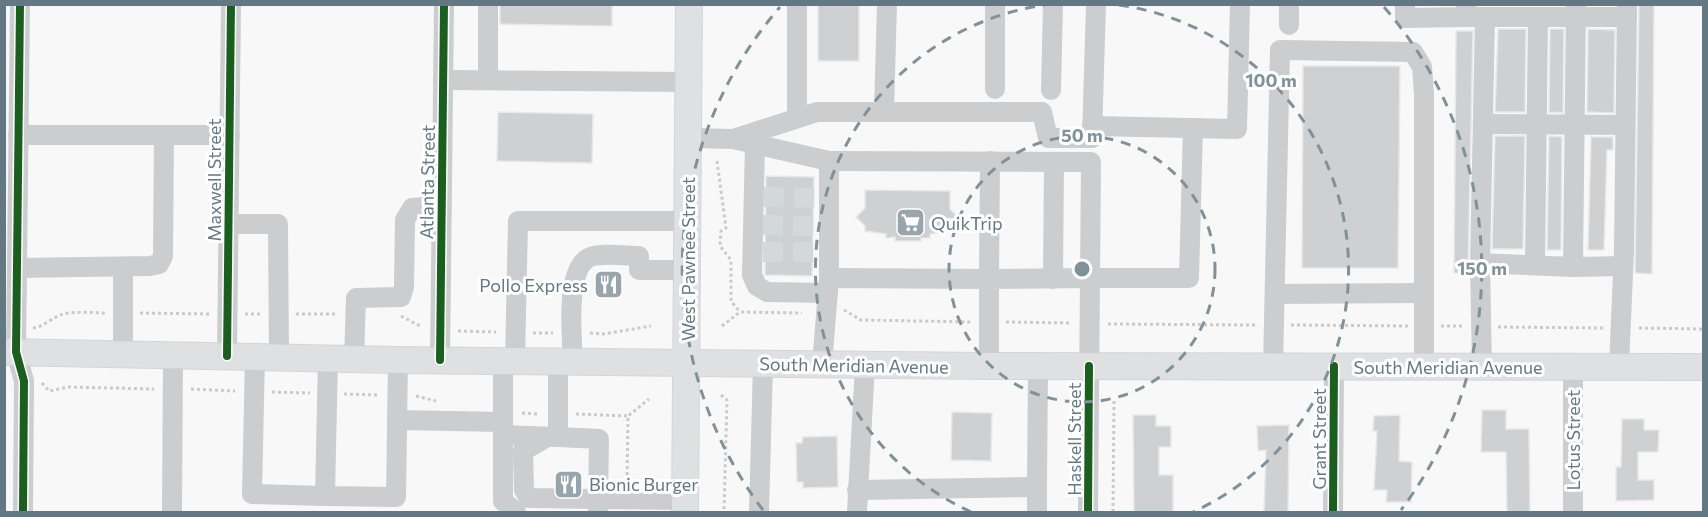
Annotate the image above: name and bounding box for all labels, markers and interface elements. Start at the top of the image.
text: 100 m [1245,69,1297,91]
street label: Maxwell Street [203,118,225,242]
text: 50 m [1061,124,1103,146]
street label: Atlanta Street [415,125,439,239]
street label: West Pawnee Street [677,177,699,341]
supermarket icon: QuikTrip [894,207,926,239]
place label: QuikTrip [931,212,1003,234]
text: 150 m [1457,257,1507,279]
centre of rings [1072,259,1092,279]
restaurant icon: Pollo Express [593,269,625,301]
place label: Pollo Express [479,274,588,296]
street label: South Meridian Avenue [759,352,949,378]
street label: South Meridian Avenue [1353,356,1543,378]
street label: Haskell Street [1063,382,1085,496]
street label: Grant Street [1308,388,1330,490]
street label: Lotus Street [1562,390,1584,490]
restaurant icon: Bionic Burger [552,468,584,500]
place label: Bionic Burger [589,473,698,495]

